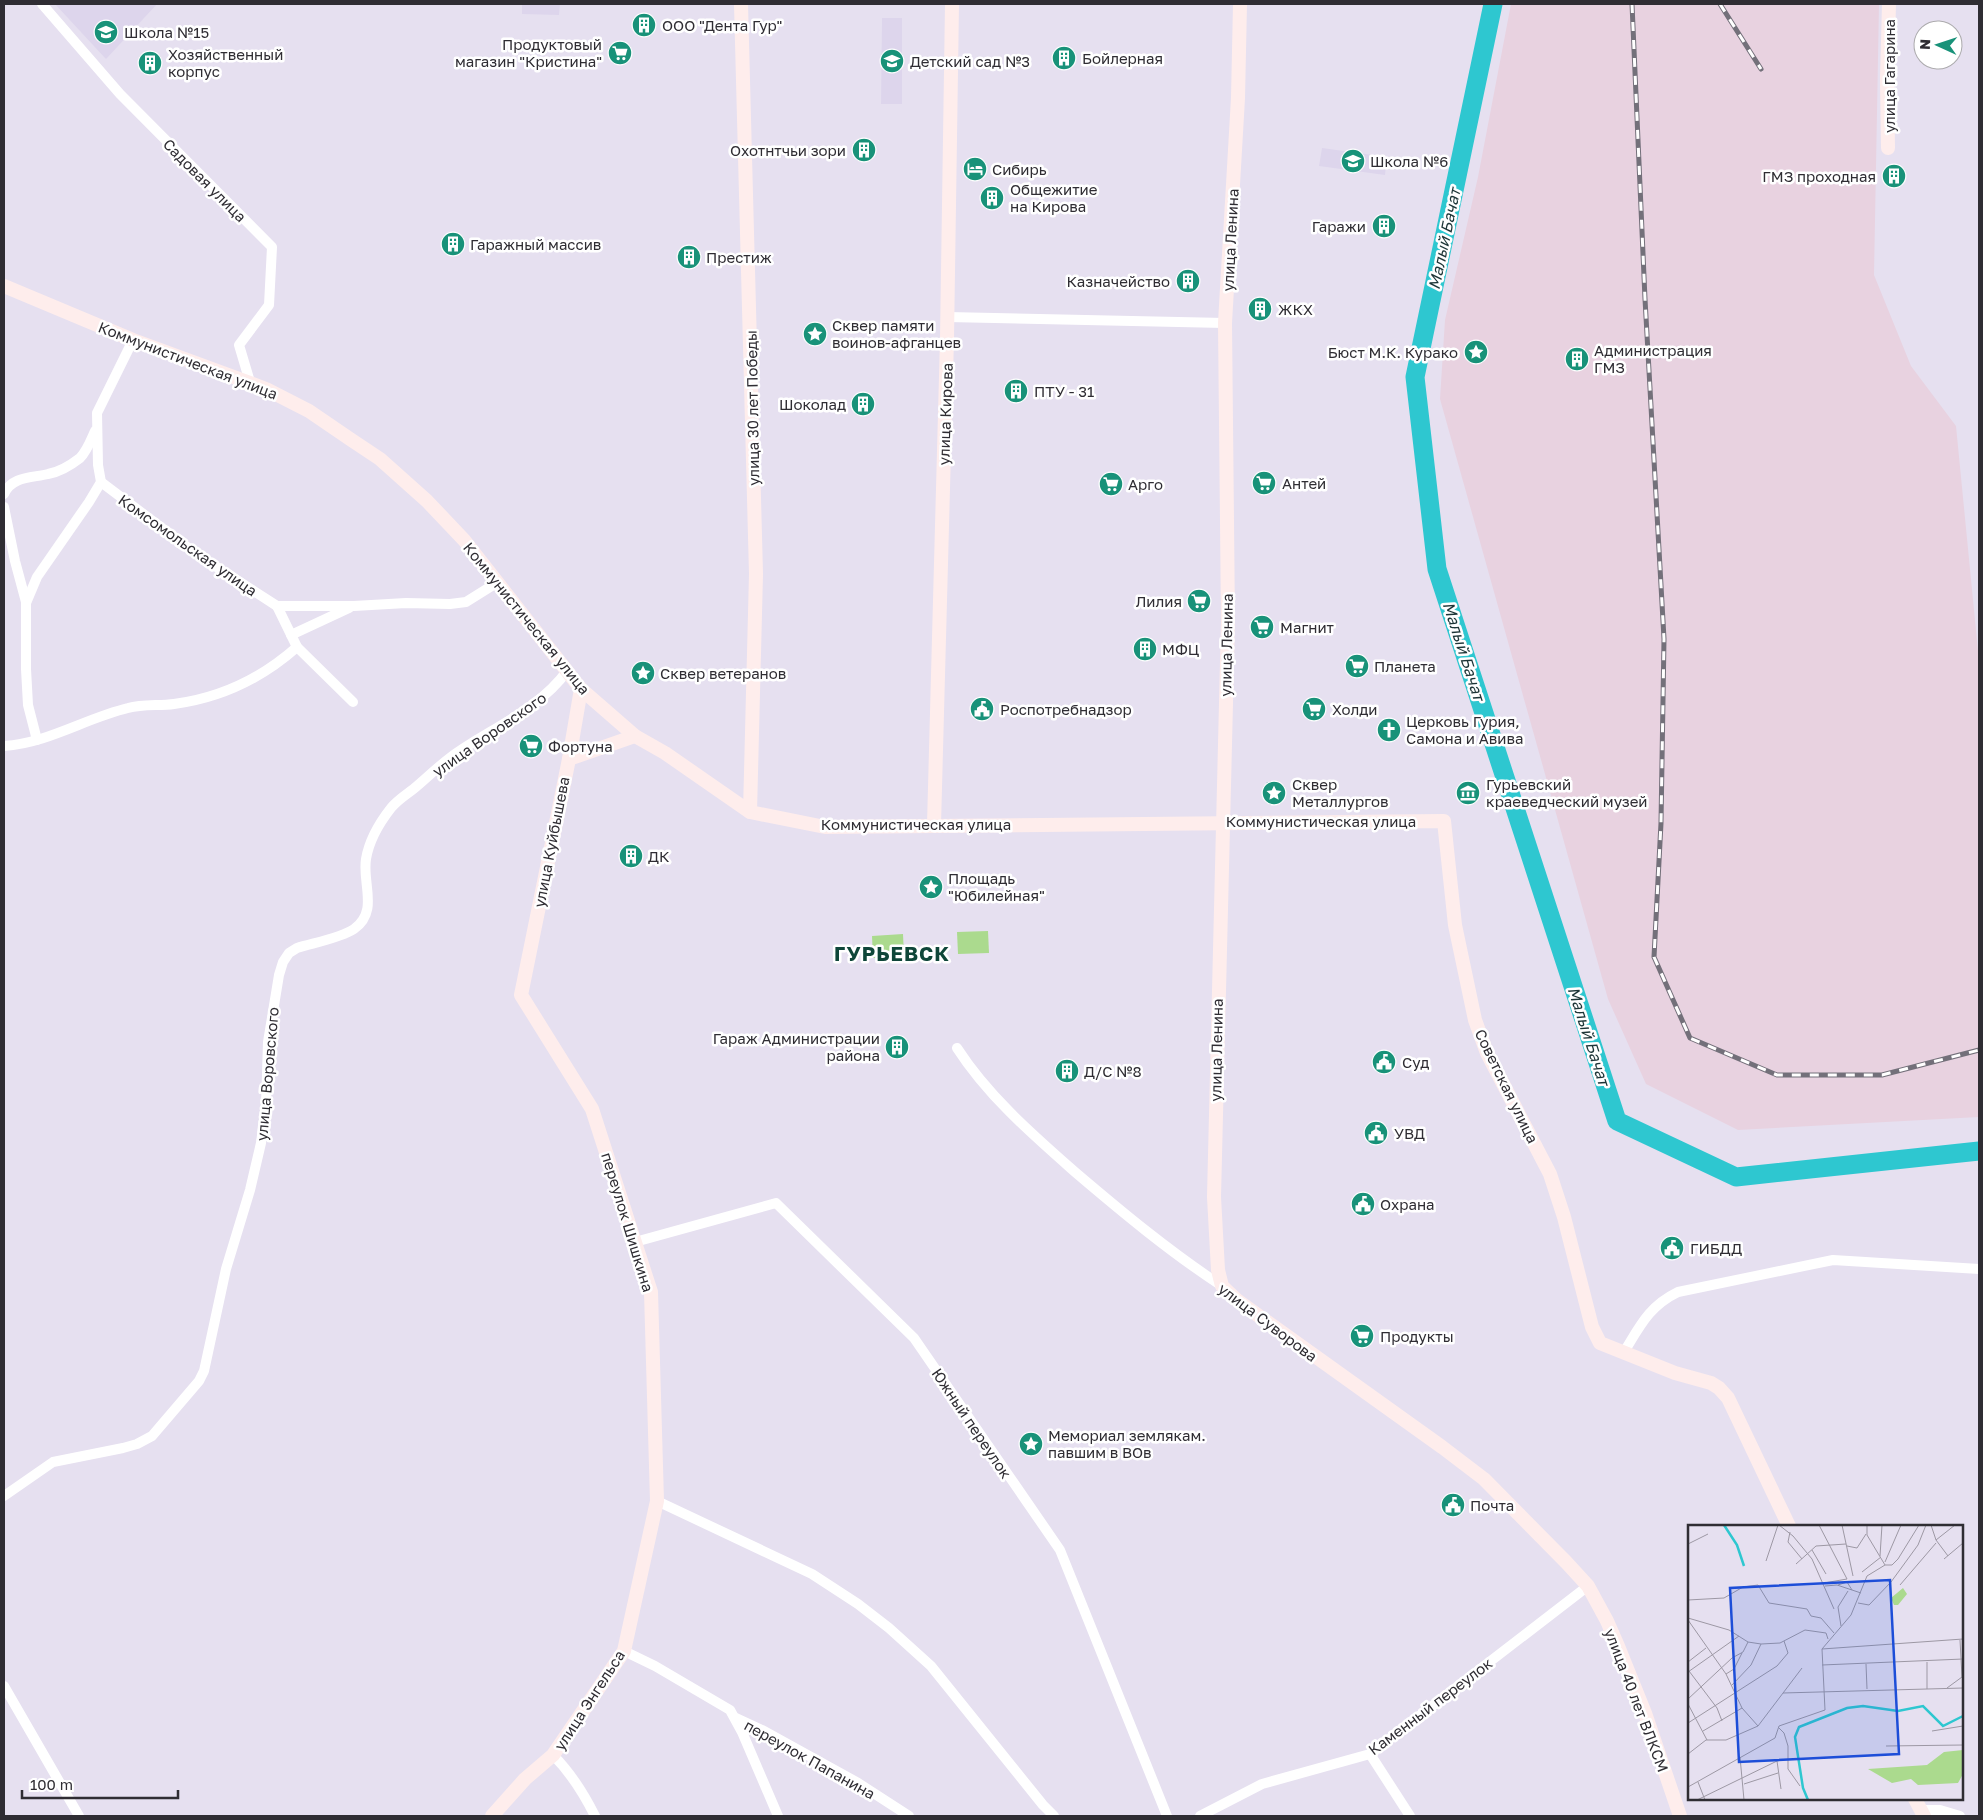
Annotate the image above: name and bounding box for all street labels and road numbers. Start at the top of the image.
street label: улица Гагарина [1880,19,1898,133]
street label: Садовая улица [160,135,250,225]
street label: улица Ленина [1218,188,1242,292]
street label: Коммунистическая улица [96,317,280,403]
street label: улица 30 лет Победы [742,330,762,486]
street label: улица Кирова [934,362,956,466]
street label: Комсомольская улица [115,490,261,600]
street label: Коммунистическая улица [460,538,594,698]
street label: улица Ленина [1216,593,1236,697]
street label: улица Воровского [429,688,549,780]
street label: улица Куйбышева [529,775,573,909]
street label: Коммунистическая улица [1226,812,1416,830]
street label: Коммунистическая улица [821,815,1011,833]
street label: улица Ленина [1206,998,1226,1102]
street label: улица Воровского [252,1006,282,1142]
street label: Советская улица [1472,1026,1542,1146]
street label: переулок Шишкина [598,1150,658,1294]
street label: улица Суворова [1215,1279,1321,1365]
street label: Южный переулок [928,1365,1016,1482]
street label: улица 40 лет ВЛКСМ [1601,1626,1673,1774]
street label: улица Энгельса [550,1647,628,1753]
street label: Каменный переулок [1365,1653,1496,1758]
street label: переулок Папанина [741,1716,879,1802]

